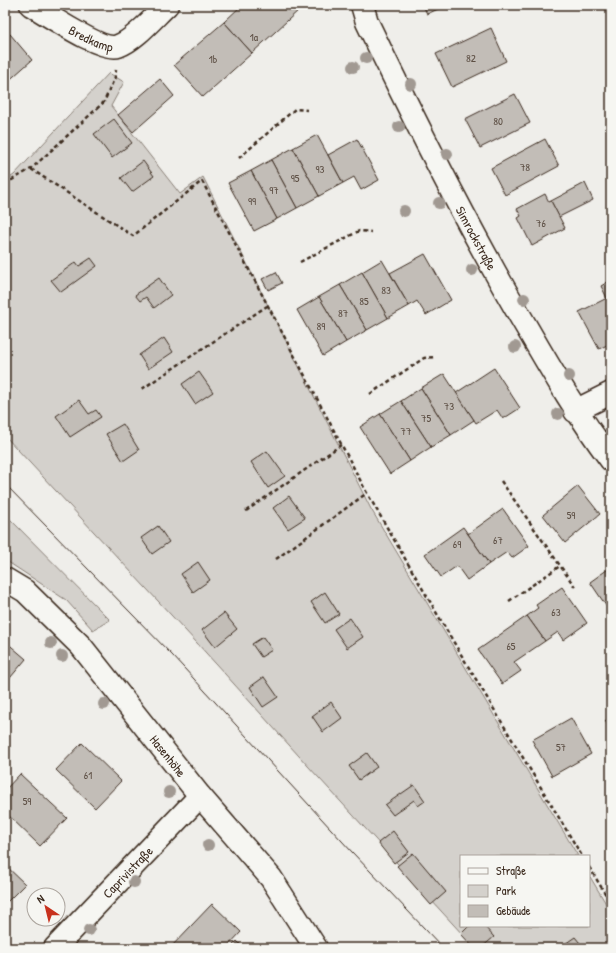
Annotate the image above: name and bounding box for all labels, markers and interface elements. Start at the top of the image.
street label: Bredkamp [66,21,115,56]
house number: 1a [250,30,259,44]
house number: 82 [466,51,476,65]
house number: 1b [209,52,218,66]
house number: 80 [493,114,503,128]
house number: 78 [520,160,530,174]
house number: 93 [316,162,325,176]
house number: 95 [291,171,300,185]
house number: 97 [269,183,279,197]
house number: 99 [248,194,256,208]
street label: Simrockstraße [452,203,501,273]
house number: 76 [536,216,547,230]
house number: 83 [381,283,391,297]
house number: 85 [359,294,369,308]
house number: 87 [338,306,348,320]
house number: 89 [317,319,325,333]
house number: 73 [444,399,454,413]
house number: 75 [421,411,431,425]
house number: 77 [401,424,411,438]
house number: 59 [567,508,575,522]
house number: 67 [493,533,503,547]
house number: 69 [453,537,461,551]
house number: 63 [551,605,561,619]
house number: 65 [506,639,516,653]
street label: Hasenhöhe [146,731,190,780]
house number: 57 [556,740,566,754]
house number: 61 [84,768,92,782]
house number: 59 [23,794,31,808]
street label: Caprivistraße [98,842,157,902]
legend [460,855,590,927]
text: Straße [496,862,526,879]
text: Park [496,882,516,899]
north arrow [26,887,66,927]
text: N [34,891,47,906]
text: Gebäude [496,902,531,919]

